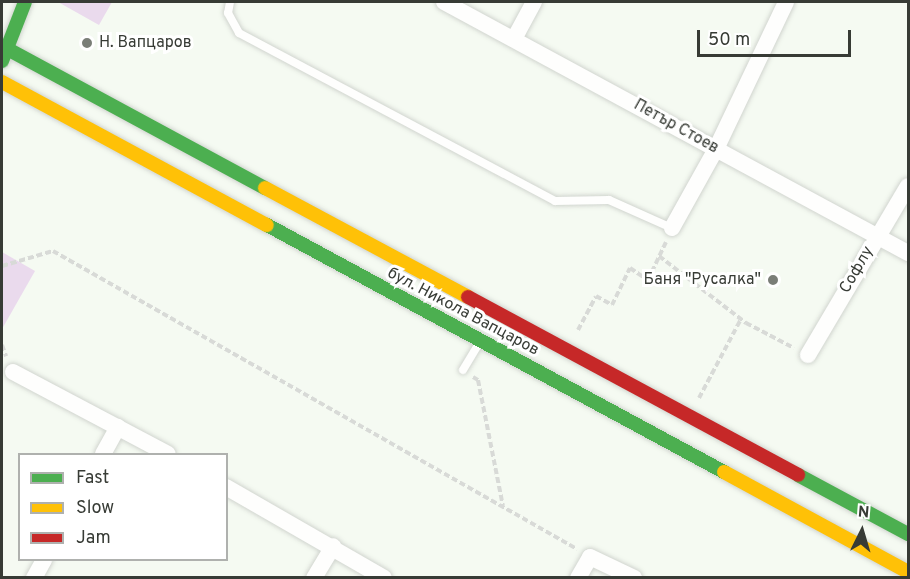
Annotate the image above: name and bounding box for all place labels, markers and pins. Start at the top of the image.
place label: Н. Вапцаров [99,33,192,53]
marker: Н. Вапцаров [80,36,94,50]
place label: Баня "Русалка" [644,270,761,290]
marker: Баня "Русалка" [766,273,780,287]

